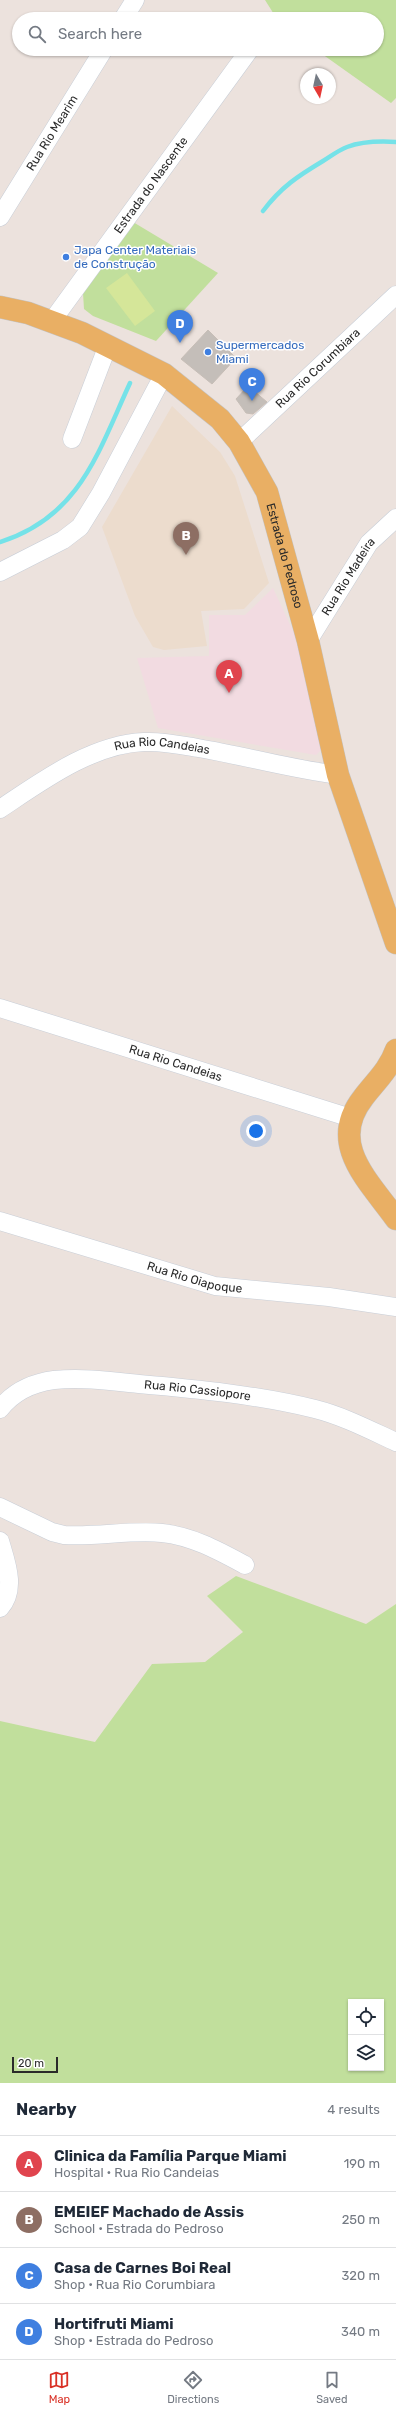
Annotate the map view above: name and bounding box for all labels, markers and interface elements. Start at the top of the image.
search box [12,12,384,56]
icon: search [26,23,48,45]
text: Search here [58,25,142,43]
north arrow [300,68,336,104]
street label: Rua Rio Mearim [23,92,81,173]
street label: Estrada do Nascente [111,134,191,236]
place label: Japa Center Materiais de Construção [74,243,196,271]
marker: Japa Center Materiais de Construção [61,252,71,262]
pin: D [167,310,193,343]
street label: Rua Rio Corumbiara [273,325,363,411]
place label: Supermercados Miami [216,338,304,366]
marker: Supermercados Miami [203,347,213,357]
pin: C [239,368,265,401]
street label: Estrada do Pedroso [263,501,306,610]
pin: B [173,522,199,555]
street label: Rua Rio Madeira [319,534,378,618]
pin: A [216,660,242,693]
street label: Rua Rio Candeias [113,735,211,757]
street label: Rua Rio Candeias [127,1042,224,1084]
your location [246,1121,266,1141]
street label: Rua Rio Oiapoque [145,1259,243,1296]
street label: Rua Rio Cassiopore [144,1377,252,1403]
map controls [348,1999,384,2071]
button: locate [348,1999,384,2035]
button: layers [348,2035,384,2071]
scale bar [12,2055,58,2074]
text: 20 m [18,2057,44,2070]
text: Nearby [16,2099,77,2119]
text: 4 results [327,2102,380,2117]
text: Clinica da Família Parque Miami [54,2147,286,2165]
text: A [24,2156,34,2171]
text: 190 m [344,2156,380,2171]
text: Hospital · Rua Rio Candeias [54,2165,219,2180]
text: EMEIEF Machado de Assis [54,2203,244,2221]
text: B [24,2212,34,2227]
text: 250 m [342,2212,380,2227]
text: School · Estrada do Pedroso [54,2221,224,2236]
text: Casa de Carnes Boi Real [54,2259,231,2277]
text: C [24,2268,34,2283]
text: 320 m [342,2268,380,2283]
text: Shop · Rua Rio Corumbiara [54,2277,215,2292]
text: Hortifruti Miami [54,2315,174,2333]
text: D [24,2324,34,2339]
text: 340 m [341,2324,380,2339]
text: Shop · Estrada do Pedroso [54,2333,214,2348]
tab: Map [48,2369,70,2406]
tab: Directions [167,2369,219,2406]
tab: Saved [316,2369,348,2406]

